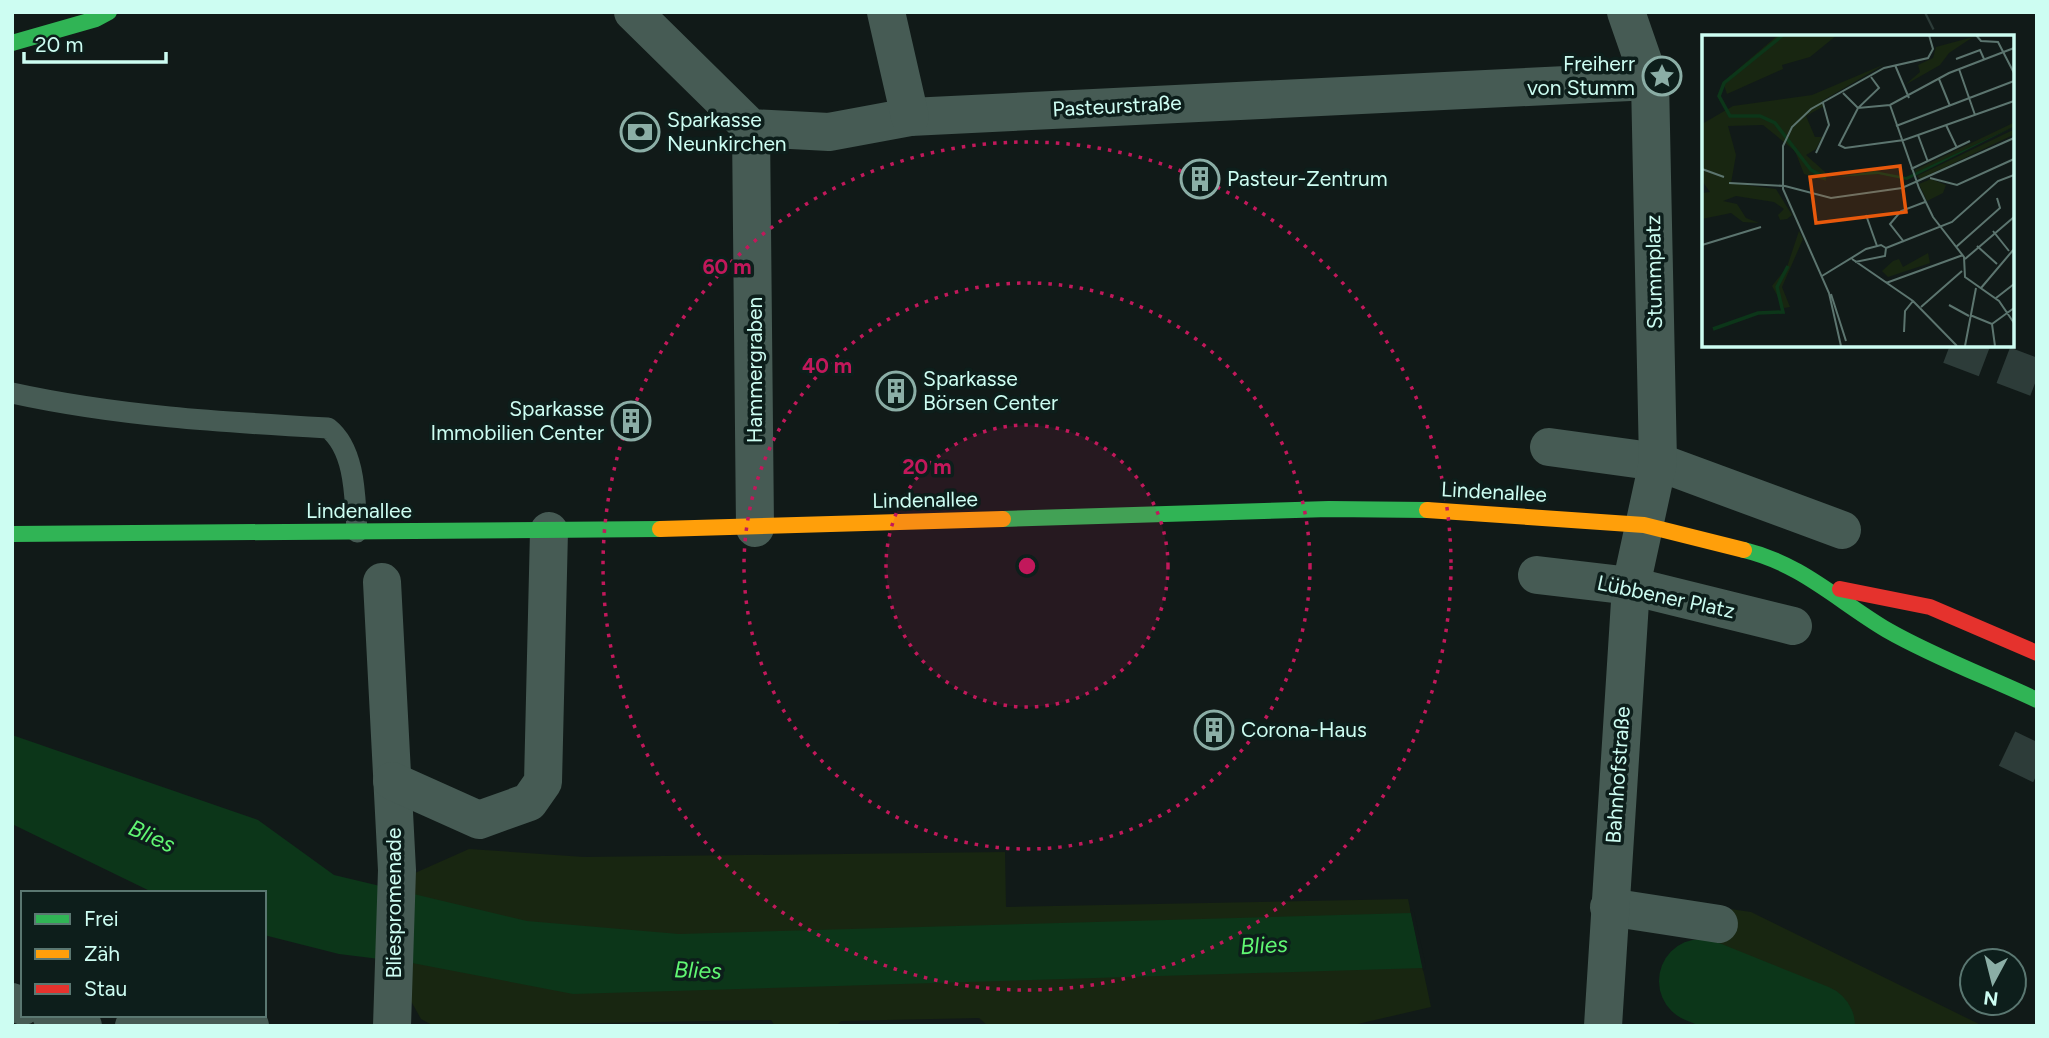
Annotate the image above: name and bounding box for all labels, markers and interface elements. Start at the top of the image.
scale bar [24,21,166,65]
text: 20 m [35,32,83,57]
inset map [1702,35,2014,346]
place label: Freiherr von Stumm [1527,51,1635,100]
place icon: Freiherr von Stumm [1641,55,1683,97]
street label: Pasteurstraße [1052,90,1182,121]
place label: Sparkasse Neunkirchen [667,107,787,156]
bank icon: Sparkasse Neunkirchen [619,111,661,153]
building icon: Pasteur-Zentrum [1179,158,1221,200]
place label: Pasteur-Zentrum [1227,166,1388,191]
street label: Stummplatz [1640,215,1667,329]
text: 60 m [702,254,752,279]
street label: Hammergraben [742,297,767,443]
text: 40 m [802,353,852,378]
place label: Sparkasse Börsen Center [923,366,1058,415]
building icon: Sparkasse Börsen Center [875,370,917,412]
place label: Sparkasse Immobilien Center [431,396,604,445]
building icon: Sparkasse Immobilien Center [610,400,652,442]
text: 20 m [902,454,952,479]
street label: Lindenallee [1440,476,1548,507]
street label: Lindenallee [872,486,978,513]
street label: Lindenallee [306,498,412,523]
centre of rings [1015,554,1039,578]
street label: Lübbener Platz [1595,570,1737,623]
street label: Bahnhofstraße [1600,706,1635,844]
building icon: Corona-Haus [1193,709,1235,751]
place label: Corona-Haus [1241,717,1367,742]
water label: Blies [124,813,180,859]
street label: Bliespromenade [381,828,406,978]
legend [21,891,266,1017]
text: Frei [84,906,119,931]
water label: Blies [1239,930,1289,960]
text: Zäh [84,941,120,966]
north arrow [1958,947,2028,1017]
water label: Blies [674,955,723,985]
text: Stau [84,976,127,1001]
text: N [1982,986,2000,1011]

